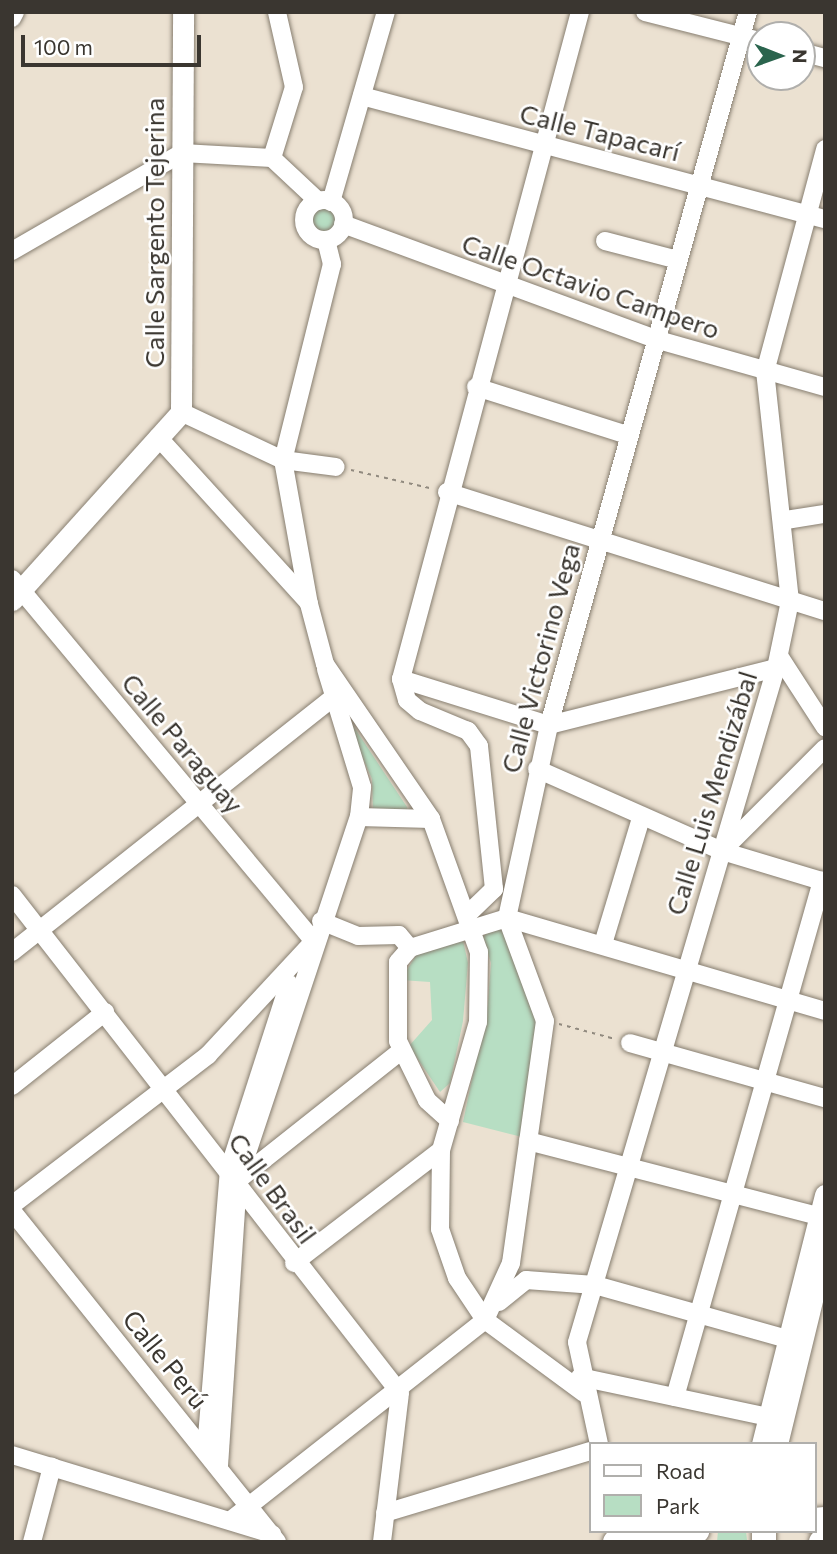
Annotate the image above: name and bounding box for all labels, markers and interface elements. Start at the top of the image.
scale bar [24,21,205,65]
north arrow [746,21,816,91]
text: 100 m [34,34,93,59]
text: N [789,49,812,64]
street label: Calle Tapacarí [517,97,683,167]
street label: Calle Sargento Tejerina [138,98,170,368]
street label: Calle Octavio Campero [458,227,724,345]
street label: Calle Victorino Vega [494,540,586,776]
street label: Calle Paraguay [116,667,250,819]
street label: Calle Luis Mendizábal [659,667,763,919]
street label: Calle Brasil [222,1127,324,1249]
street label: Calle Perú [117,1303,215,1415]
legend [588,1442,816,1533]
text: Road [656,1458,705,1483]
text: Park [656,1493,700,1518]

